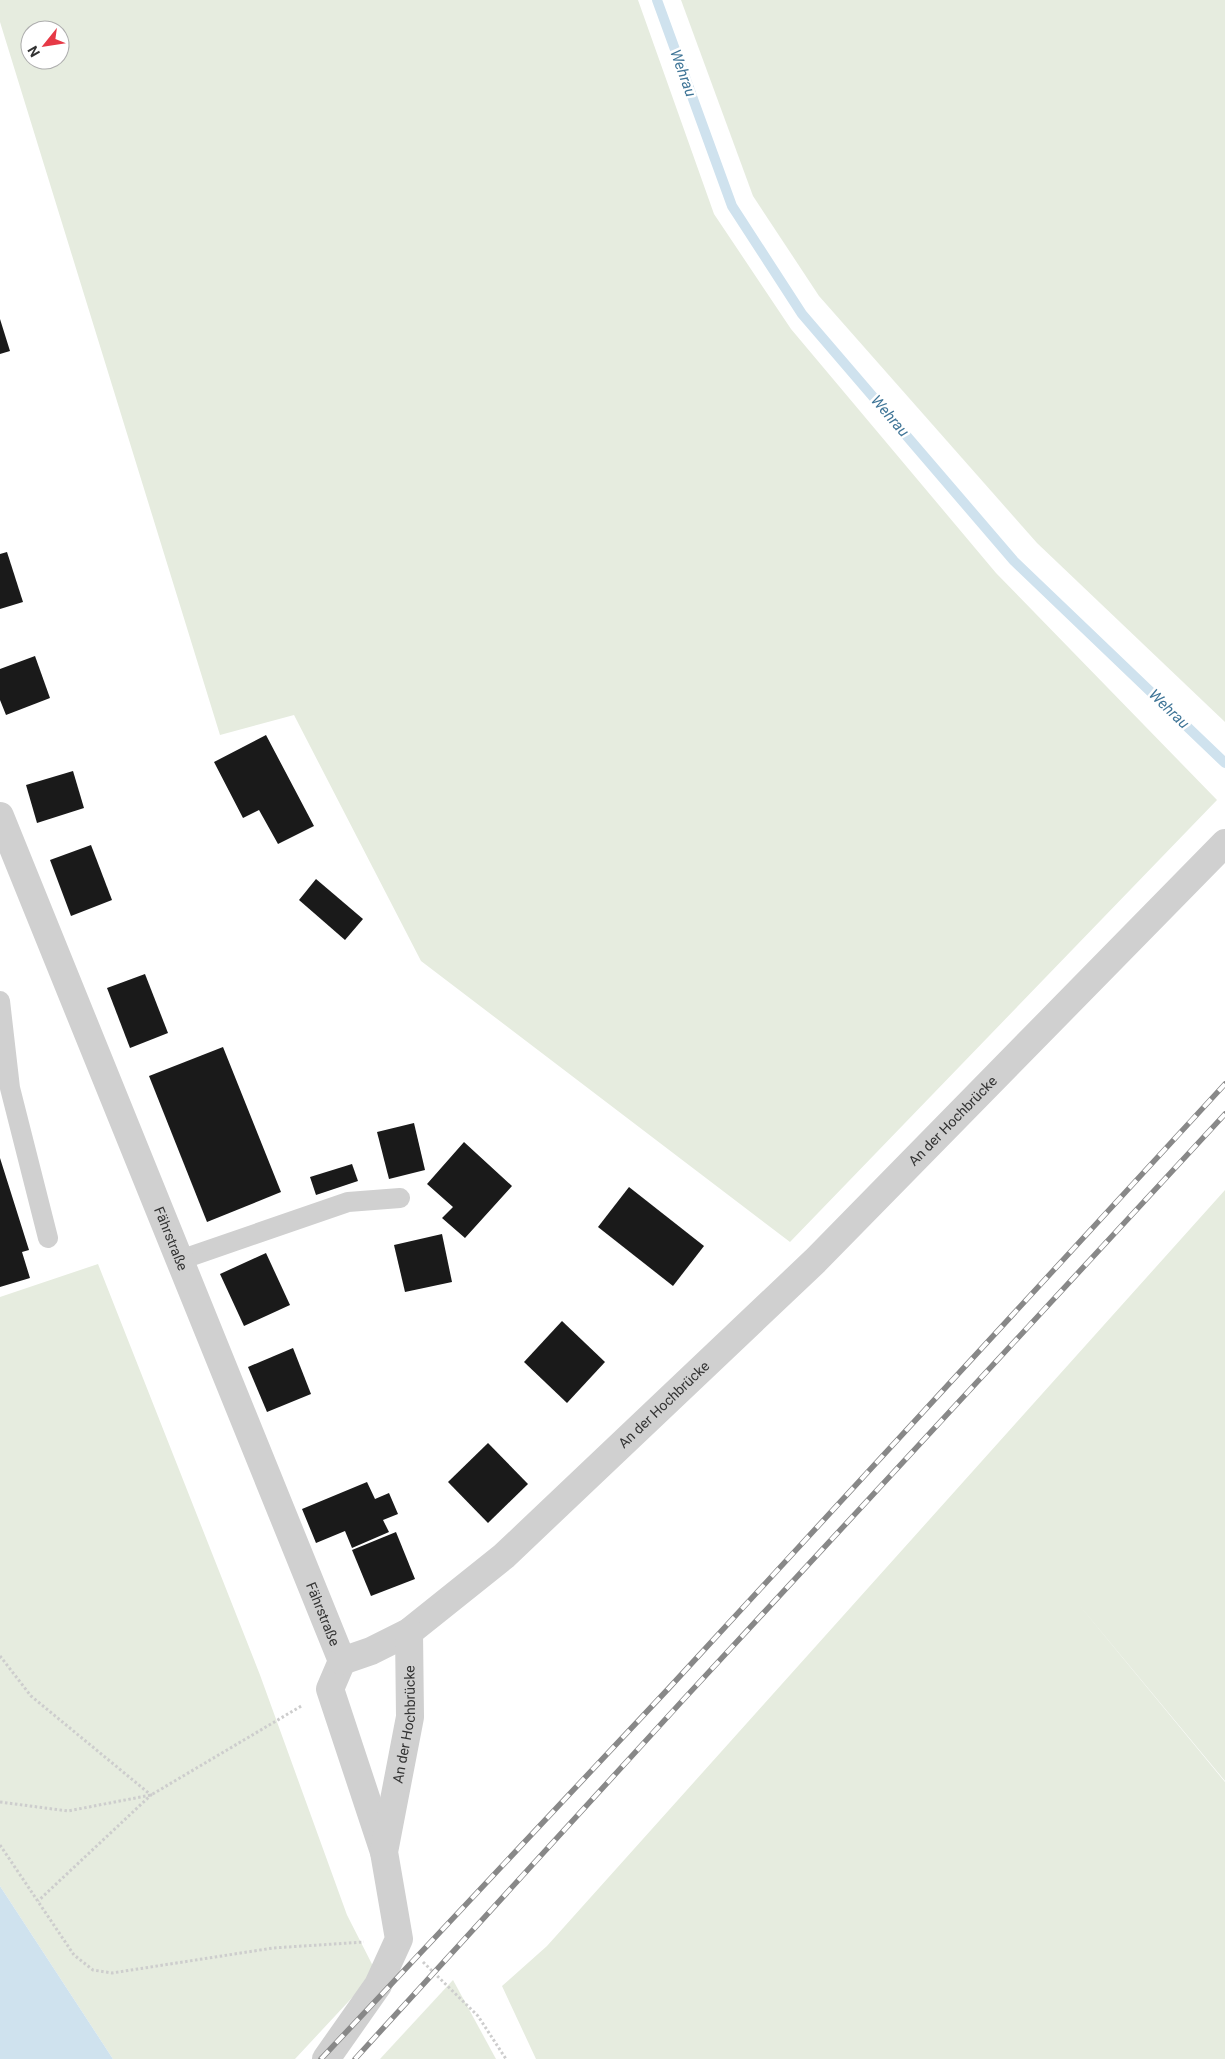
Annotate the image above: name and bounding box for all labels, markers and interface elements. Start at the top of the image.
north arrow [20,20,70,70]
text: N [24,43,43,60]
water label: Wehrau [666,47,700,99]
water label: Wehrau [867,392,913,440]
water label: Wehrau [1145,686,1193,732]
street label: An der Hochbrücke [905,1073,1000,1169]
street label: Fährstraße [151,1204,191,1273]
street label: An der Hochbrücke [615,1358,712,1451]
street label: Fährstraße [303,1580,343,1648]
street label: An der Hochbrücke [389,1665,418,1785]

